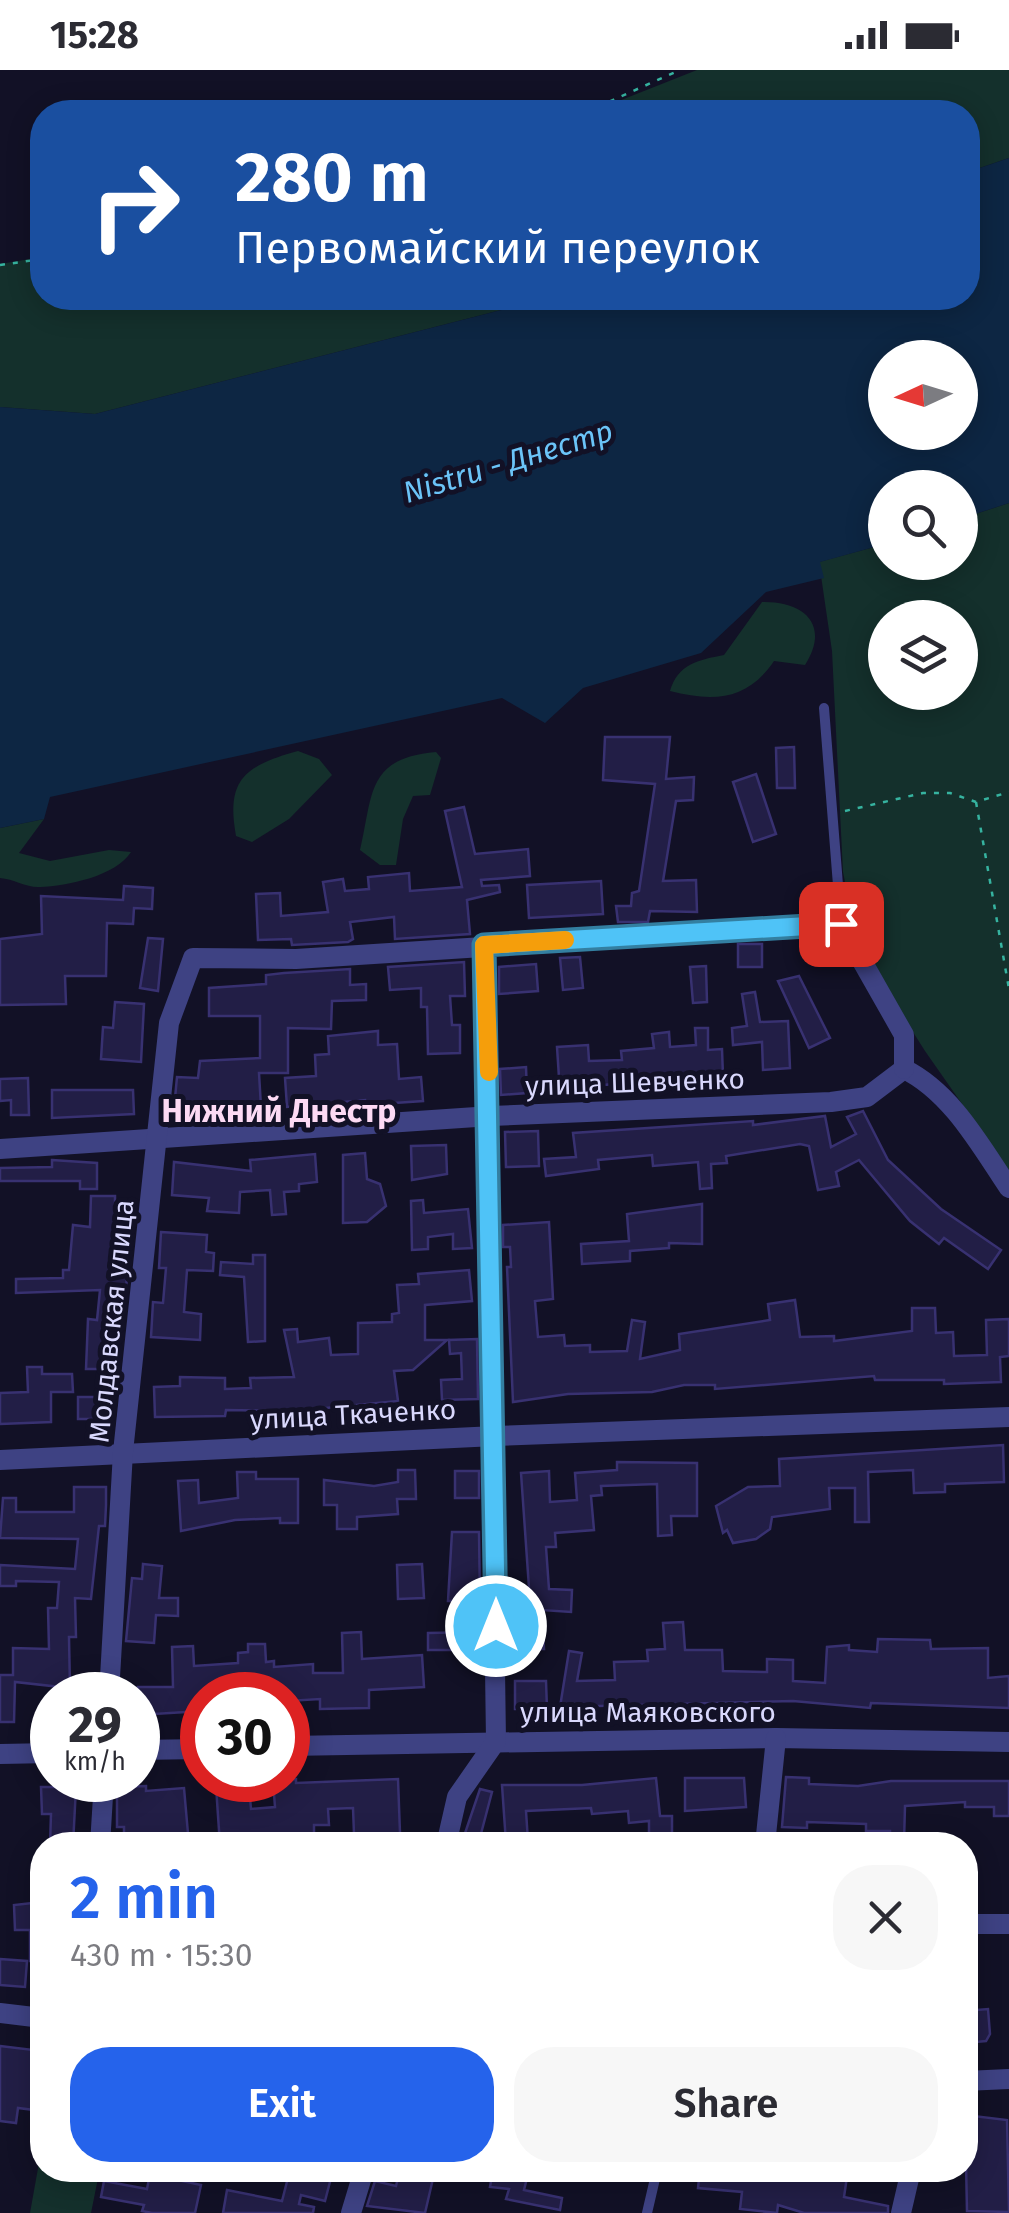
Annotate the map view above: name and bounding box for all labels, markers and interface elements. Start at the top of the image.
text: 15:28 [50,12,139,58]
text: 280 m [235,136,429,220]
icon: right [70,140,200,270]
text: Первомайский переулок [235,221,760,275]
north arrow [868,340,978,450]
map controls [868,340,978,710]
water label: Nistru - Днестр [399,413,617,511]
button: search [868,470,978,580]
button: layers [868,600,978,710]
pin [799,882,884,967]
icon: arrive [814,897,869,952]
street label: улица Шевченко [525,1062,745,1103]
district label: Нижний Днестр [162,1092,396,1130]
street label: Молдавская улица [82,1198,141,1444]
street label: улица Ткаченко [249,1393,457,1436]
position arrow [444,1574,548,1678]
speed limit sign: 30 [180,1672,310,1802]
text: 29 [68,1695,122,1755]
street label: улица Маяковского [520,1696,776,1729]
text: km/h [64,1747,126,1777]
text: 2 min [70,1862,218,1934]
button: close [833,1865,938,1970]
text: 430 m · 15:30 [70,1936,253,1974]
button: Exit [70,2047,494,2162]
button: Share [514,2047,938,2162]

